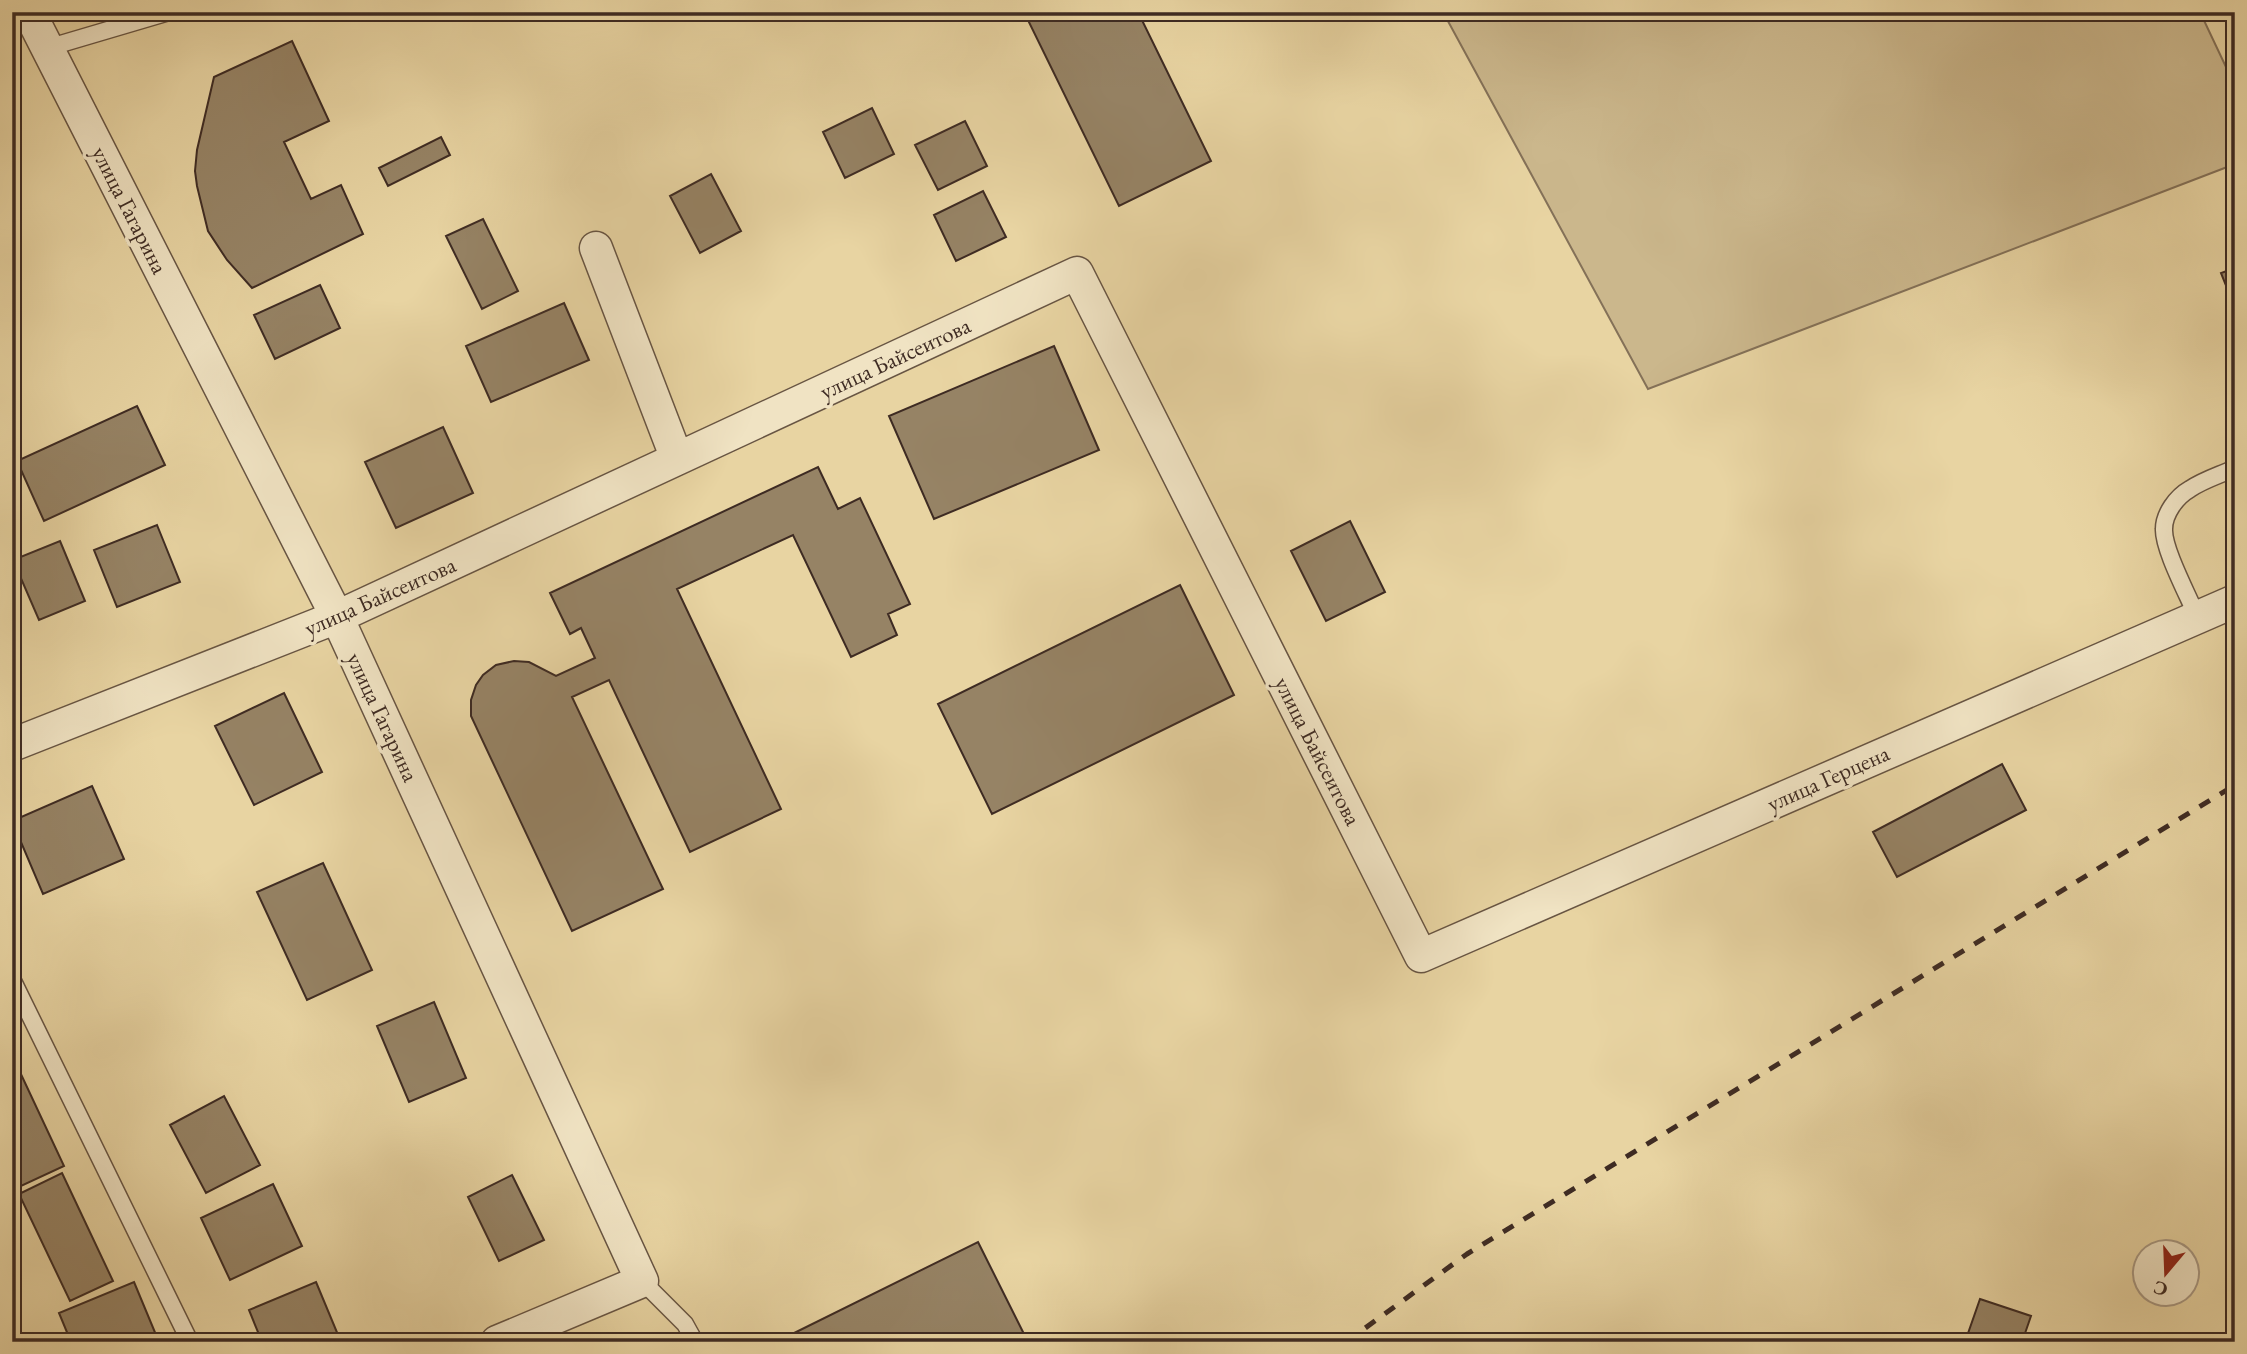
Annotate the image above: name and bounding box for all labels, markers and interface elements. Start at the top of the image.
street label: улица Гагарина [85,141,175,280]
street label: улица Байсеитова [815,310,976,406]
street label: улица Байсеитова [299,549,461,643]
street label: улица Гагарина [340,647,426,787]
street label: улица Байсеитова [1268,672,1369,831]
street label: улица Герцена [1762,737,1895,818]
north arrow [2132,1238,2202,1308]
text: С [2150,1275,2171,1303]

